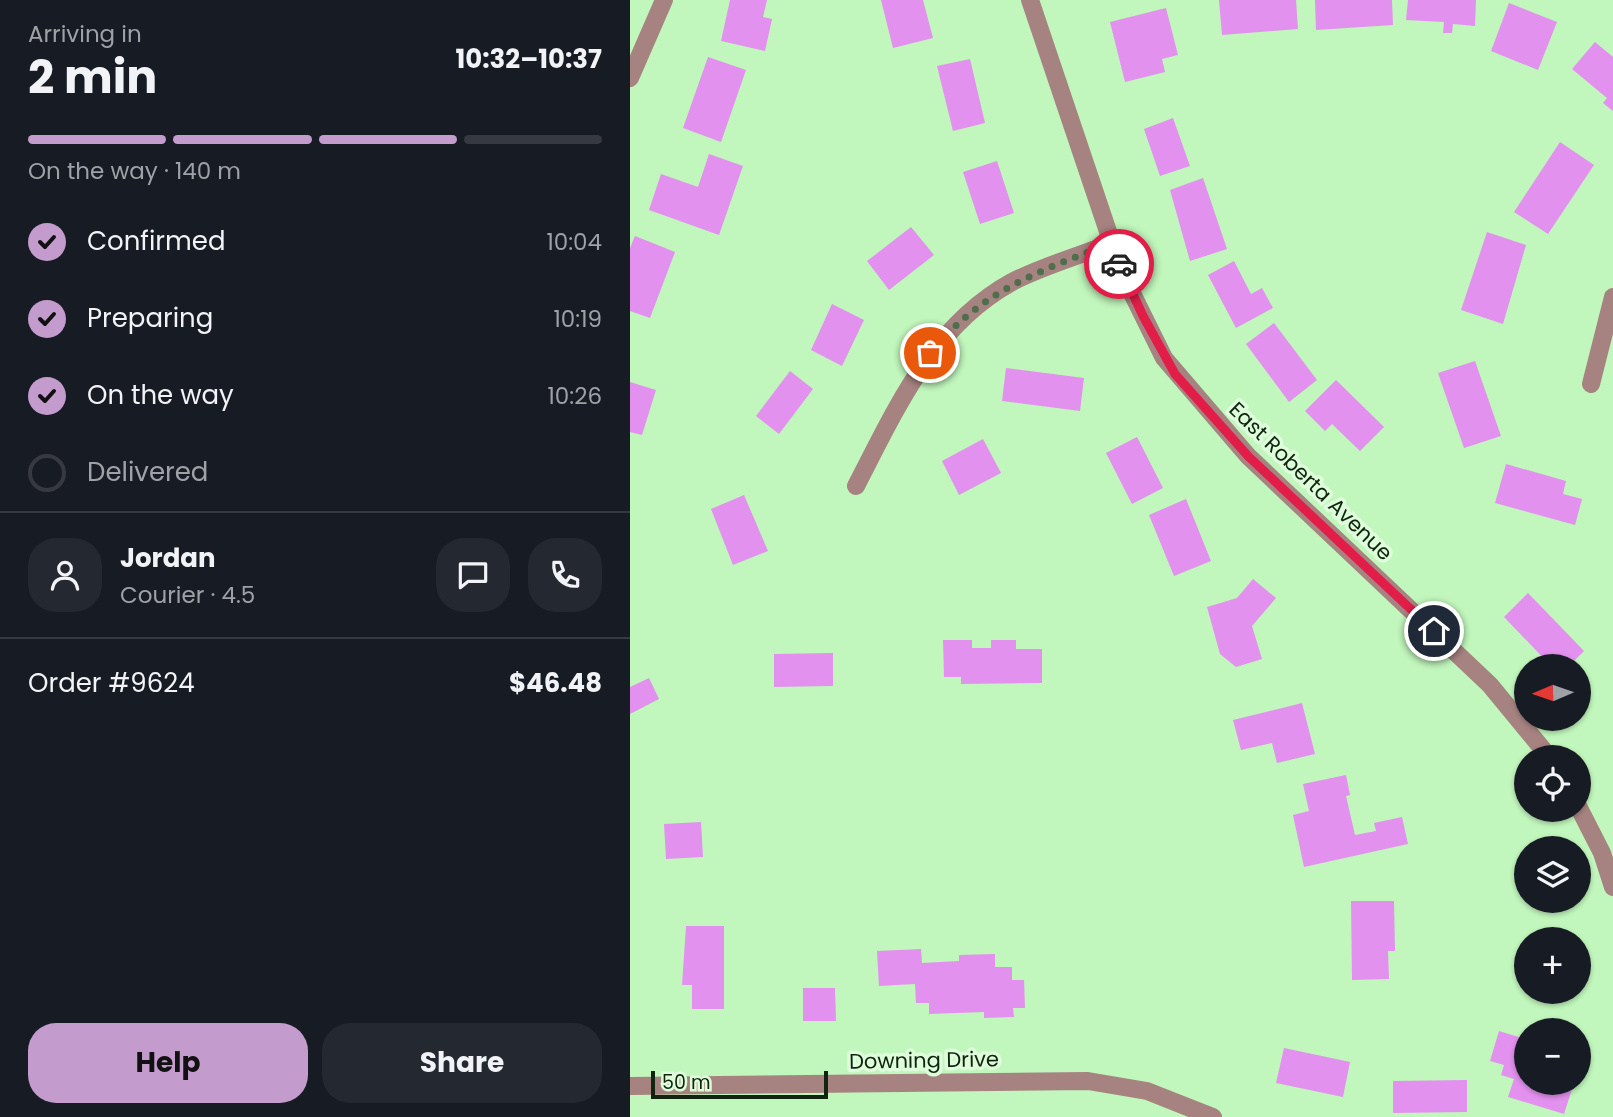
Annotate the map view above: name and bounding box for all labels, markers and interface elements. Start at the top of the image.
text: Arriving in [28,18,142,50]
text: 10:32–10:37 [455,41,602,77]
text: 2 min [28,45,157,109]
text: On the way · 140 m [28,155,241,187]
icon: check [28,223,66,261]
text: Confirmed [87,223,225,259]
text: 10:04 [546,226,602,258]
courier [1084,229,1154,299]
icon: car [1100,245,1138,283]
icon: check [28,300,66,338]
text: Preparing [87,300,213,336]
text: 10:19 [553,303,602,335]
pin [900,323,960,383]
icon: bag [911,334,949,372]
icon: check [28,377,66,415]
text: On the way [87,377,234,413]
text: 10:26 [547,380,602,412]
street label: East Roberta Avenue [1223,395,1399,567]
text: Delivered [87,454,208,490]
button: person [28,538,102,612]
button: chat [436,538,510,612]
button: phone [528,538,602,612]
text: Jordan [120,540,216,576]
text: Courier · 4.5 [120,579,255,611]
pin [1404,601,1464,661]
icon: home [1415,612,1453,650]
north arrow [1514,654,1591,732]
map controls [1514,654,1591,1095]
text: Order #9624 [28,665,195,701]
text: $46.48 [509,665,602,701]
button: locate [1514,745,1591,822]
button: layers [1514,836,1591,913]
button: + [1514,927,1591,1004]
button: − [1514,1018,1591,1095]
button: Help [28,1023,308,1103]
button: Share [322,1023,602,1103]
street label: Downing Drive [849,1044,999,1076]
scale bar [651,1068,828,1100]
text: 50 m [662,1069,711,1096]

